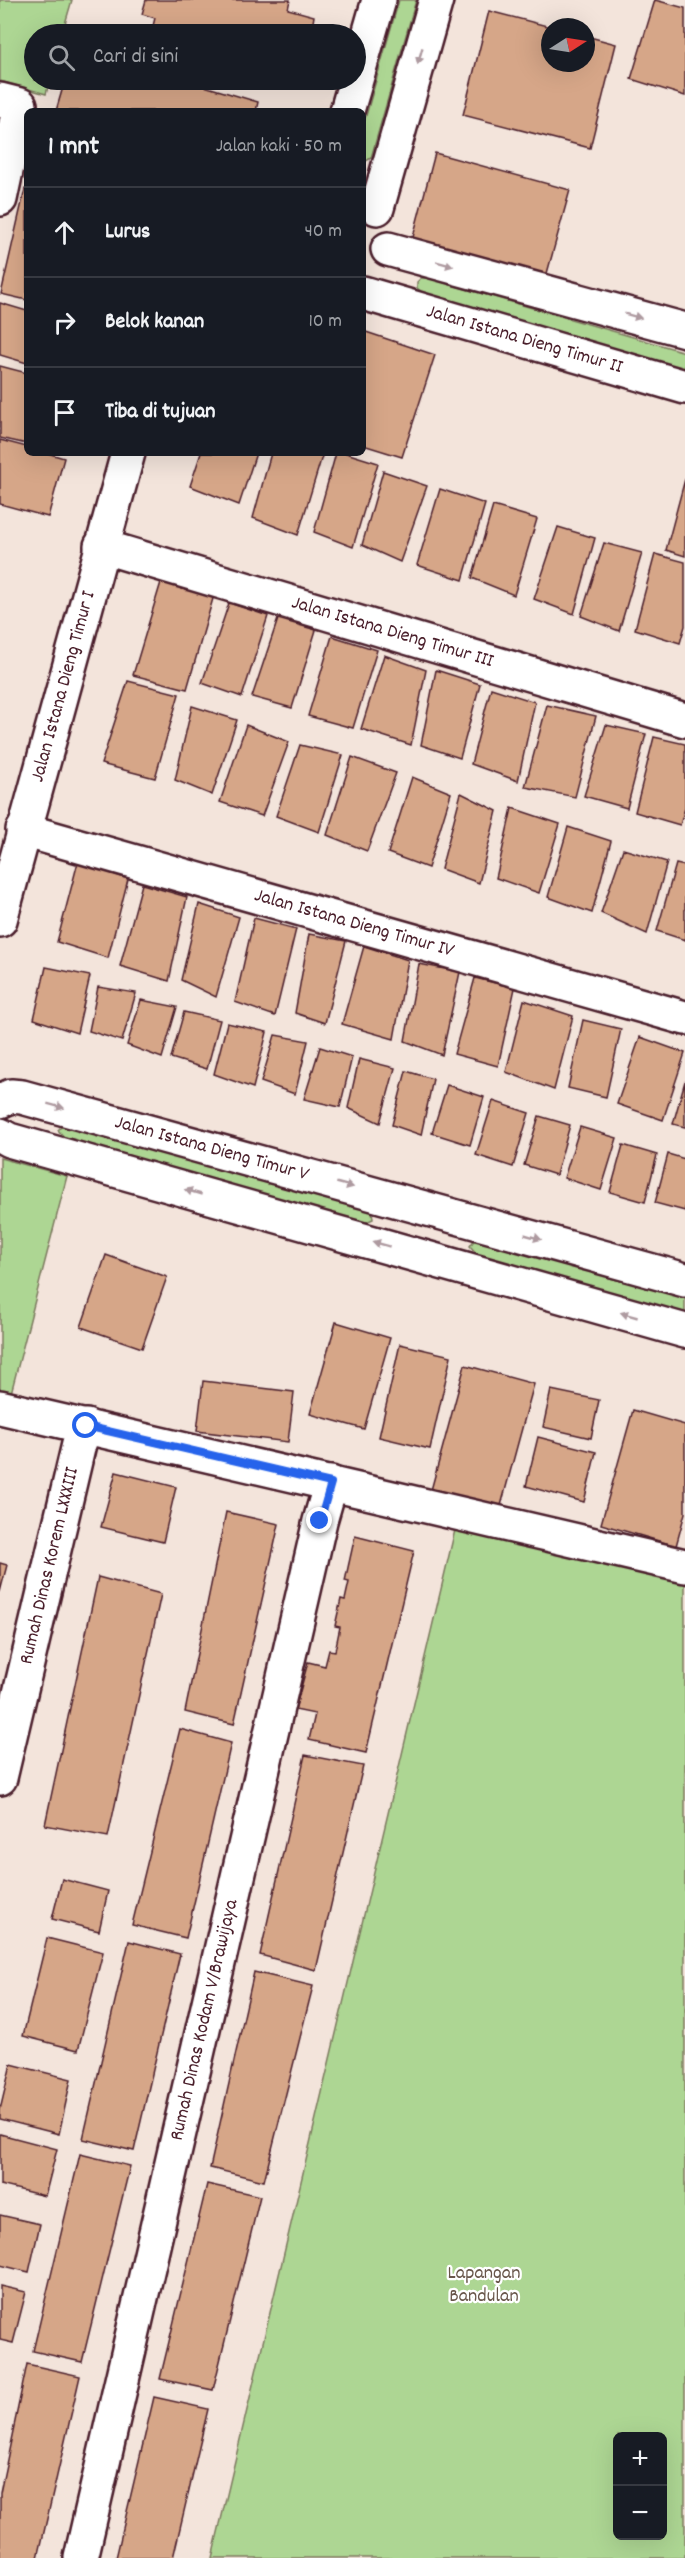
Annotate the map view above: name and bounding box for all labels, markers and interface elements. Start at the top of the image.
north arrow [541,18,595,72]
search box [24,24,366,90]
icon: search [45,41,78,74]
text: Cari di sini [93,42,178,73]
one-way arrow [415,47,424,65]
text: 1 mnt [48,129,99,166]
text: Jalan kaki · 50 m [216,133,342,161]
icon: ahead [48,216,81,249]
text: Lurus [105,217,150,248]
text: 40 m [304,218,342,246]
one-way arrow [436,260,454,269]
street label: Jalan Istana Dieng Timur II [423,298,626,382]
icon: right [48,306,81,339]
text: Belok kanan [105,307,204,338]
text: 10 m [308,308,342,336]
one-way arrow [624,312,642,321]
icon: arrive [48,396,81,429]
text: Tiba di tujuan [105,397,215,428]
street label: Jalan Istana Dieng Timur I [24,588,104,785]
street label: Jalan Istana Dieng Timur III [288,589,497,676]
street label: Jalan Istana Dieng Timur IV [251,882,457,966]
one-way arrow [47,1102,65,1111]
street label: Jalan Istana Dieng Timur V [111,1109,312,1190]
one-way arrow [336,1181,354,1190]
one-way arrow [184,1187,202,1196]
one-way arrow [524,1233,542,1243]
one-way arrow [371,1239,389,1248]
one-way arrow [620,1310,638,1319]
route start [72,1412,98,1438]
street label: Rumah Dinas Korem LXXXIII [13,1465,87,1667]
route end [306,1507,332,1533]
street label: Rumah Dinas Kodam V/Brawijaya [164,1896,246,2143]
park label: Lapangan Bandulan [448,2260,520,2311]
map controls [613,2432,667,2540]
button: + [613,2432,667,2486]
button: − [613,2486,667,2540]

